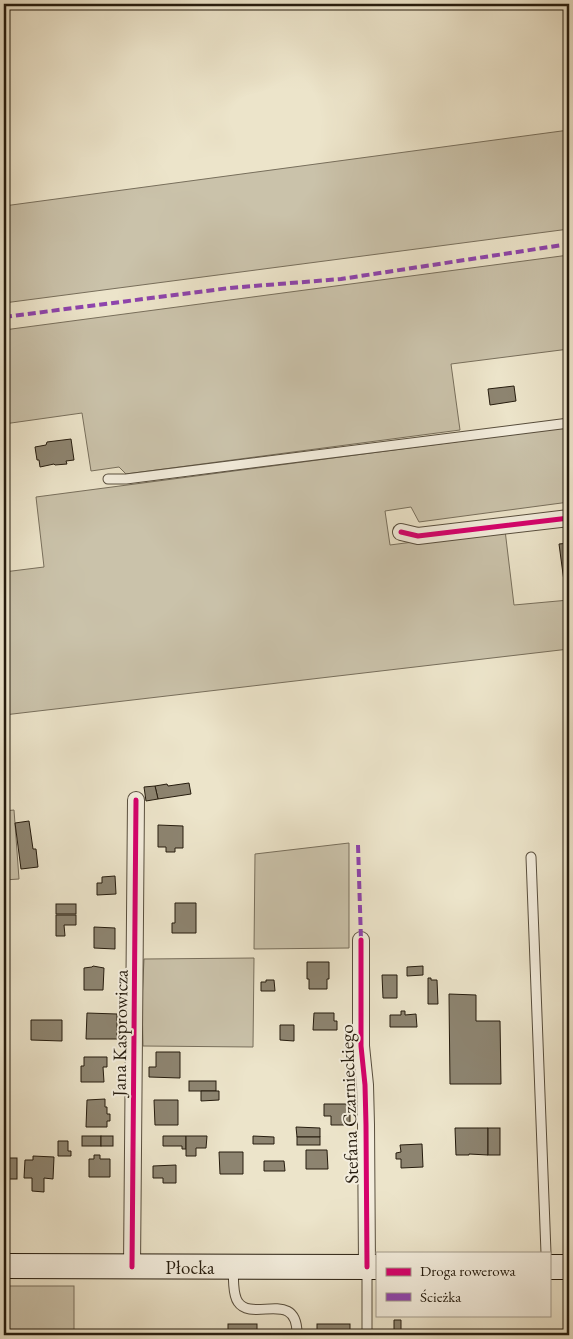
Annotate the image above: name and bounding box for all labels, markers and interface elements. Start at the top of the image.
street label: Jana Kasprowicza [106,969,134,1099]
street label: Stefana Czarnieckiego [334,1024,364,1184]
legend [376,1252,550,1316]
street label: Płocka [165,1255,215,1280]
text: Droga rowerowa [420,1261,515,1280]
text: Ścieżka [420,1287,461,1306]

